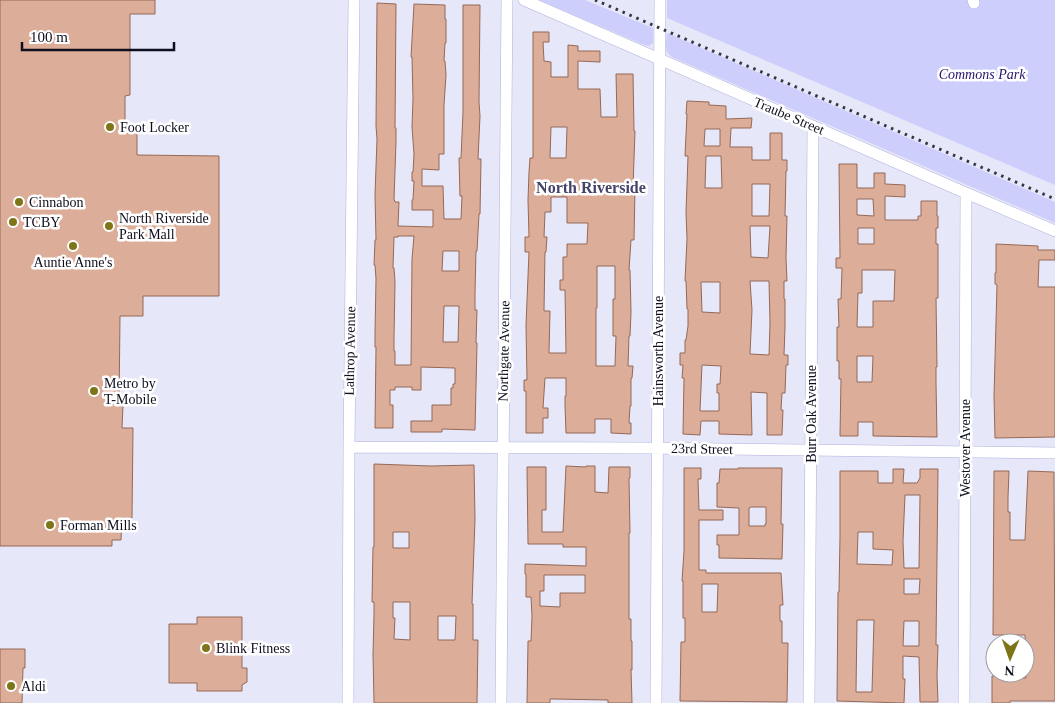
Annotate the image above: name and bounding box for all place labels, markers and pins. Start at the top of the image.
place label: Foot Locker [120,120,189,135]
marker: Foot Locker [104,121,116,133]
place label: Cinnabon [29,195,83,210]
marker: Cinnabon [13,196,25,208]
place label: North Riverside Park Mall [119,211,209,242]
place label: TCBY [23,215,60,230]
marker: TCBY [7,216,19,228]
marker: North Riverside Park Mall [103,220,115,232]
marker: Auntie Anne's [67,240,79,252]
place label: Auntie Anne's [33,255,113,270]
place label: Metro by T-Mobile [104,376,156,407]
marker: Metro by T-Mobile [88,385,100,397]
place label: Forman Mills [60,518,137,533]
marker: Forman Mills [44,519,56,531]
place label: Blink Fitness [216,641,290,656]
marker: Blink Fitness [200,642,212,654]
place label: Aldi [21,679,46,694]
marker: Aldi [5,680,17,692]

